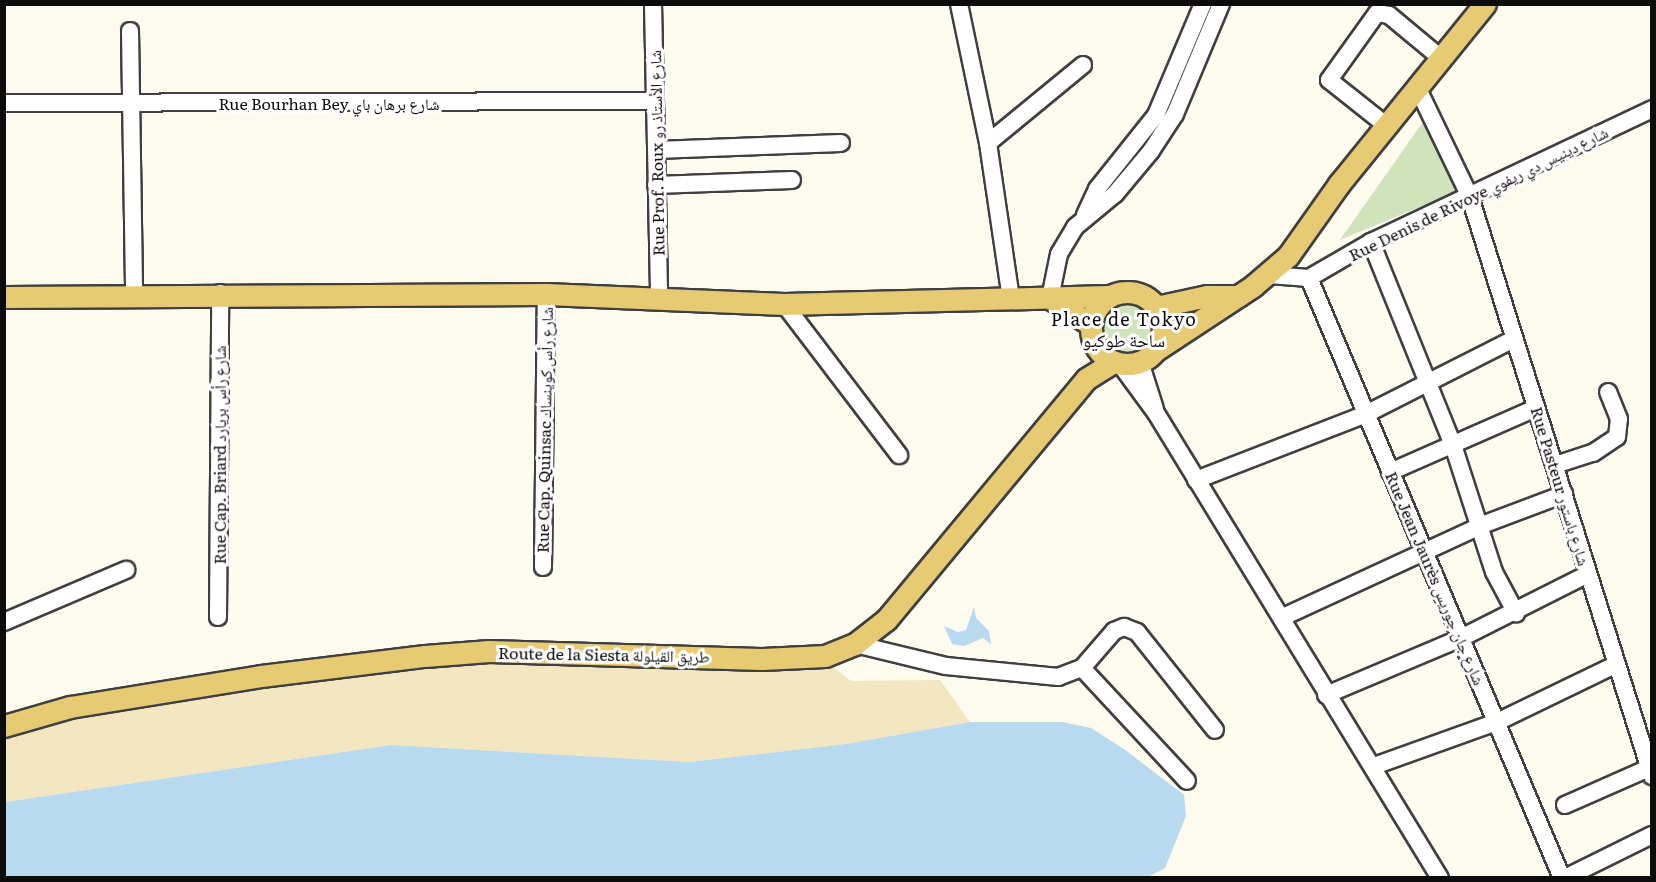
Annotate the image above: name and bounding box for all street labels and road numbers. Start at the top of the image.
street label: Rue Prof. Roux شارع الأستاذ رو [645,50,667,256]
street label: Rue Bourhan Bey شارع برهان باي [218,93,440,113]
street label: Rue Denis de Rivoye شارع دينيس دي ريفوي [1345,122,1611,264]
street label: Rue Cap. Quinsac شارع رأس كوينساك [532,307,556,553]
street label: Rue Cap. Briard شارع رأس بريارد [209,346,229,564]
street label: Rue Pasteur شارع باستور [1528,404,1594,568]
street label: Rue Jean Jaurès شارع جان جوريس [1382,468,1490,688]
street label: Route de la Siesta طريق القيلولة [498,643,710,665]

